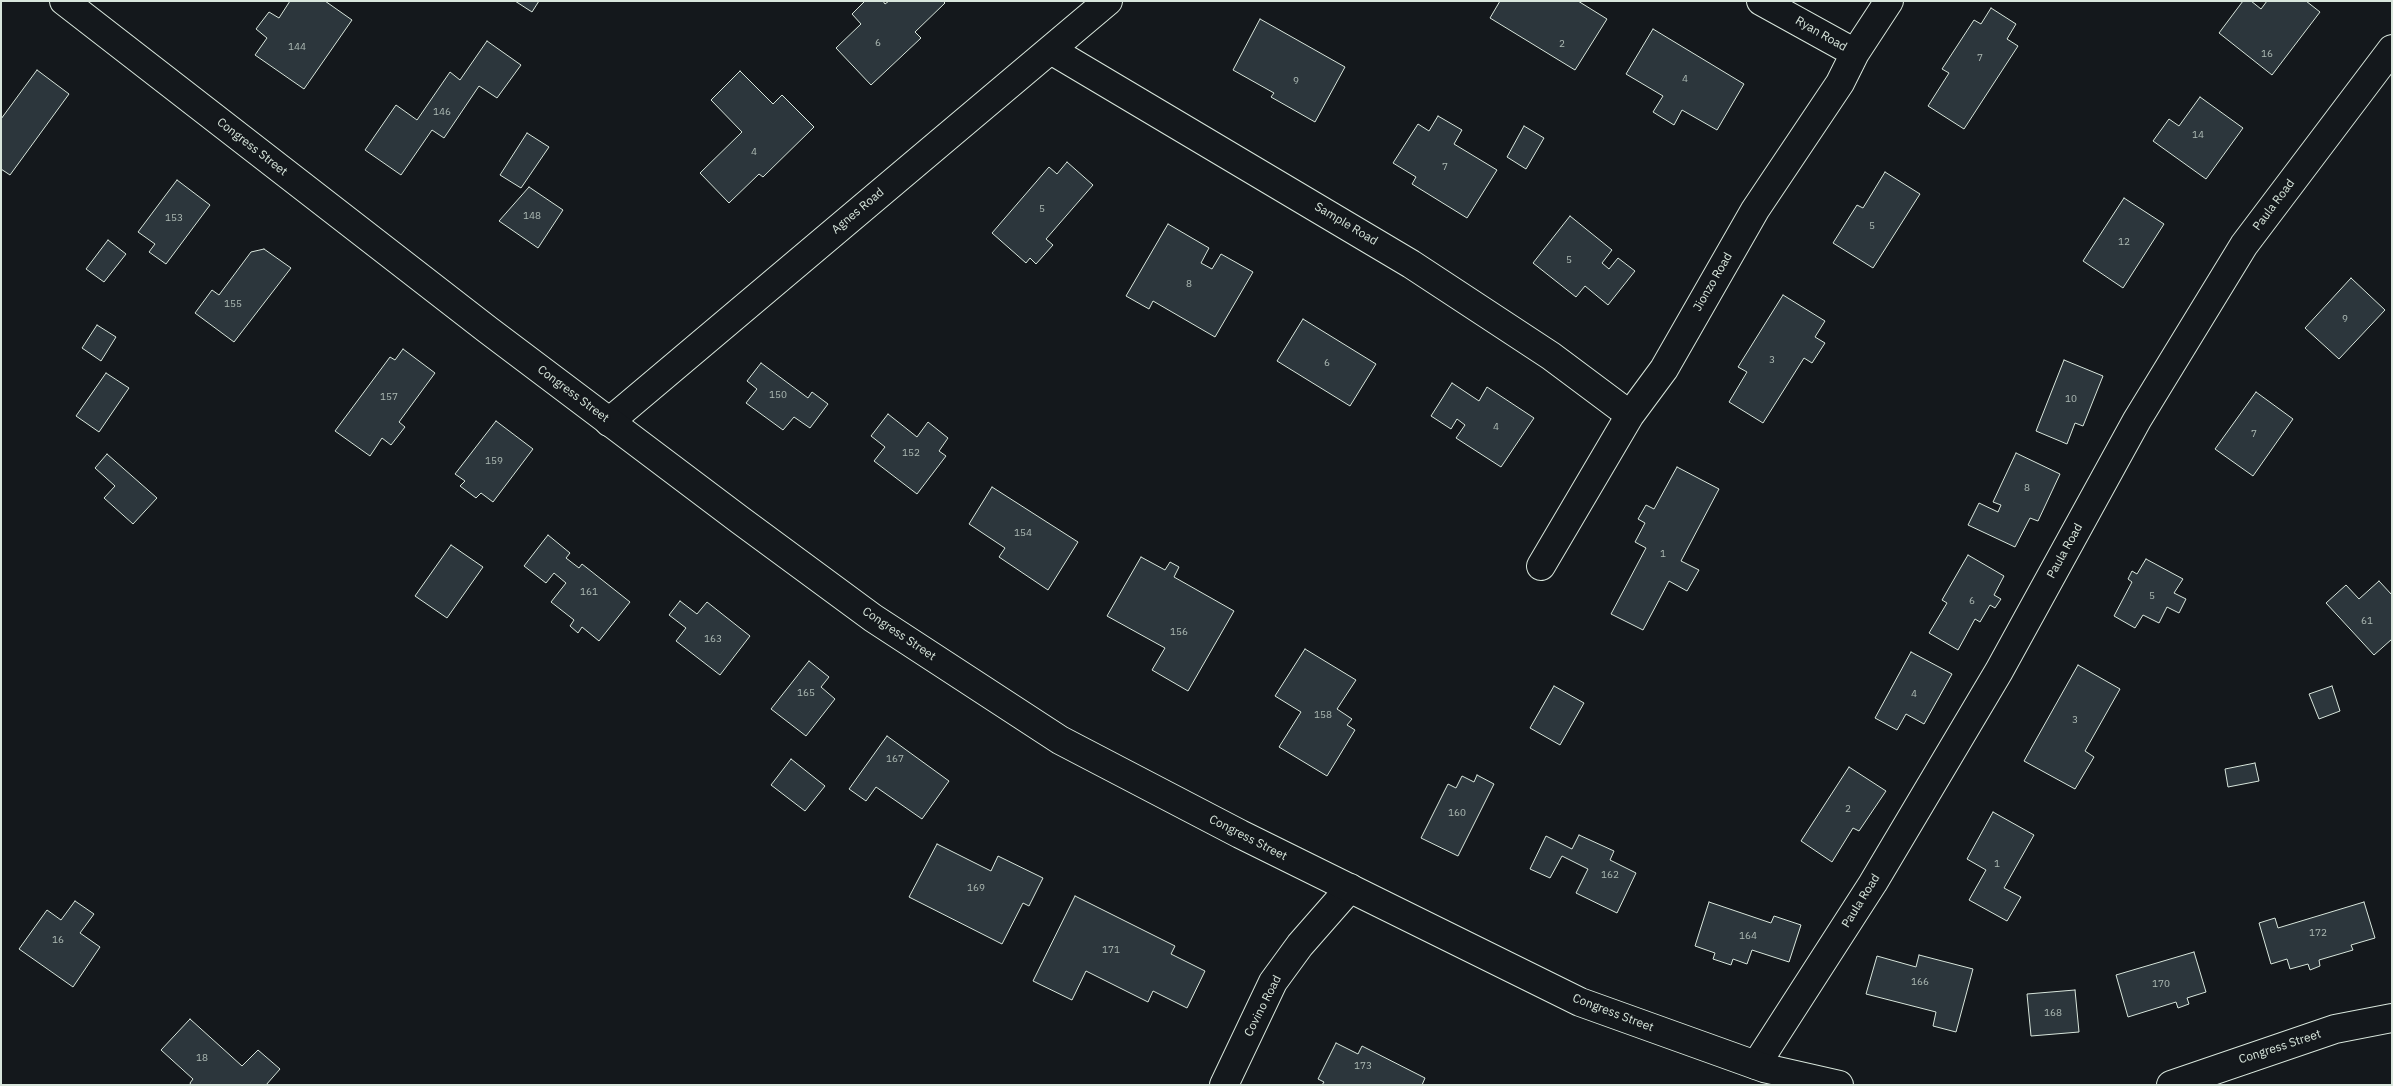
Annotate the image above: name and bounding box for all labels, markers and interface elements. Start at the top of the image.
street label: Ryan Road [1793,13,1849,55]
house number: 6 [875,37,881,49]
house number: 2 [1559,38,1565,50]
house number: 144 [288,41,306,53]
house number: 16 [2261,48,2273,60]
house number: 7 [1977,52,1983,64]
house number: 4 [1682,73,1688,85]
house number: 9 [1293,75,1299,87]
house number: 146 [433,106,451,118]
street label: Congress Street [214,115,290,179]
house number: 14 [2192,129,2204,141]
house number: 4 [751,146,757,158]
house number: 7 [1442,161,1448,173]
street label: Paula Road [2250,177,2298,233]
street label: Agnes Road [829,185,887,237]
street label: Sample Road [1312,200,1380,248]
house number: 5 [1039,203,1045,215]
house number: 148 [523,210,541,222]
house number: 153 [165,212,183,224]
house number: 5 [1869,220,1875,232]
house number: 12 [2118,236,2130,248]
street label: Jionzo Road [1690,250,1736,314]
house number: 5 [1566,254,1572,266]
house number: 8 [1186,278,1192,290]
house number: 155 [224,298,242,310]
house number: 9 [2342,313,2348,325]
house number: 3 [1769,354,1775,366]
house number: 6 [1324,357,1330,369]
street label: Congress Street [534,362,612,426]
house number: 150 [769,389,787,401]
house number: 157 [380,391,398,403]
house number: 10 [2065,393,2077,405]
house number: 4 [1493,421,1499,433]
house number: 7 [2251,428,2257,440]
house number: 152 [902,447,920,459]
house number: 159 [485,455,503,467]
house number: 8 [2024,482,2030,494]
street label: Paula Road [2044,521,2086,581]
house number: 154 [1014,527,1032,539]
house number: 1 [1660,548,1666,560]
house number: 161 [580,586,598,598]
house number: 5 [2149,590,2155,602]
house number: 6 [1969,595,1975,607]
street label: Congress Street [859,604,939,664]
house number: 61 [2361,615,2373,627]
house number: 156 [1170,626,1188,638]
house number: 163 [704,633,722,645]
house number: 165 [797,687,815,699]
house number: 4 [1911,688,1917,700]
house number: 158 [1314,709,1332,721]
house number: 3 [2072,714,2078,726]
house number: 167 [886,753,904,765]
house number: 2 [1845,803,1851,815]
house number: 160 [1448,807,1466,819]
street label: Congress Street [1207,812,1289,864]
house number: 1 [1994,858,2000,870]
house number: 162 [1601,869,1619,881]
street label: Paula Road [1839,872,1883,930]
house number: 169 [967,882,985,894]
house number: 172 [2309,927,2327,939]
house number: 164 [1739,930,1757,942]
house number: 16 [52,934,64,946]
house number: 171 [1102,944,1120,956]
street label: Covino Road [1241,973,1285,1039]
house number: 166 [1911,976,1929,988]
house number: 170 [2152,978,2170,990]
street label: Congress Street [1570,991,1656,1035]
house number: 168 [2044,1007,2062,1019]
street label: Congress Street [2237,1027,2323,1067]
house number: 18 [196,1052,208,1064]
house number: 173 [1354,1060,1372,1072]

